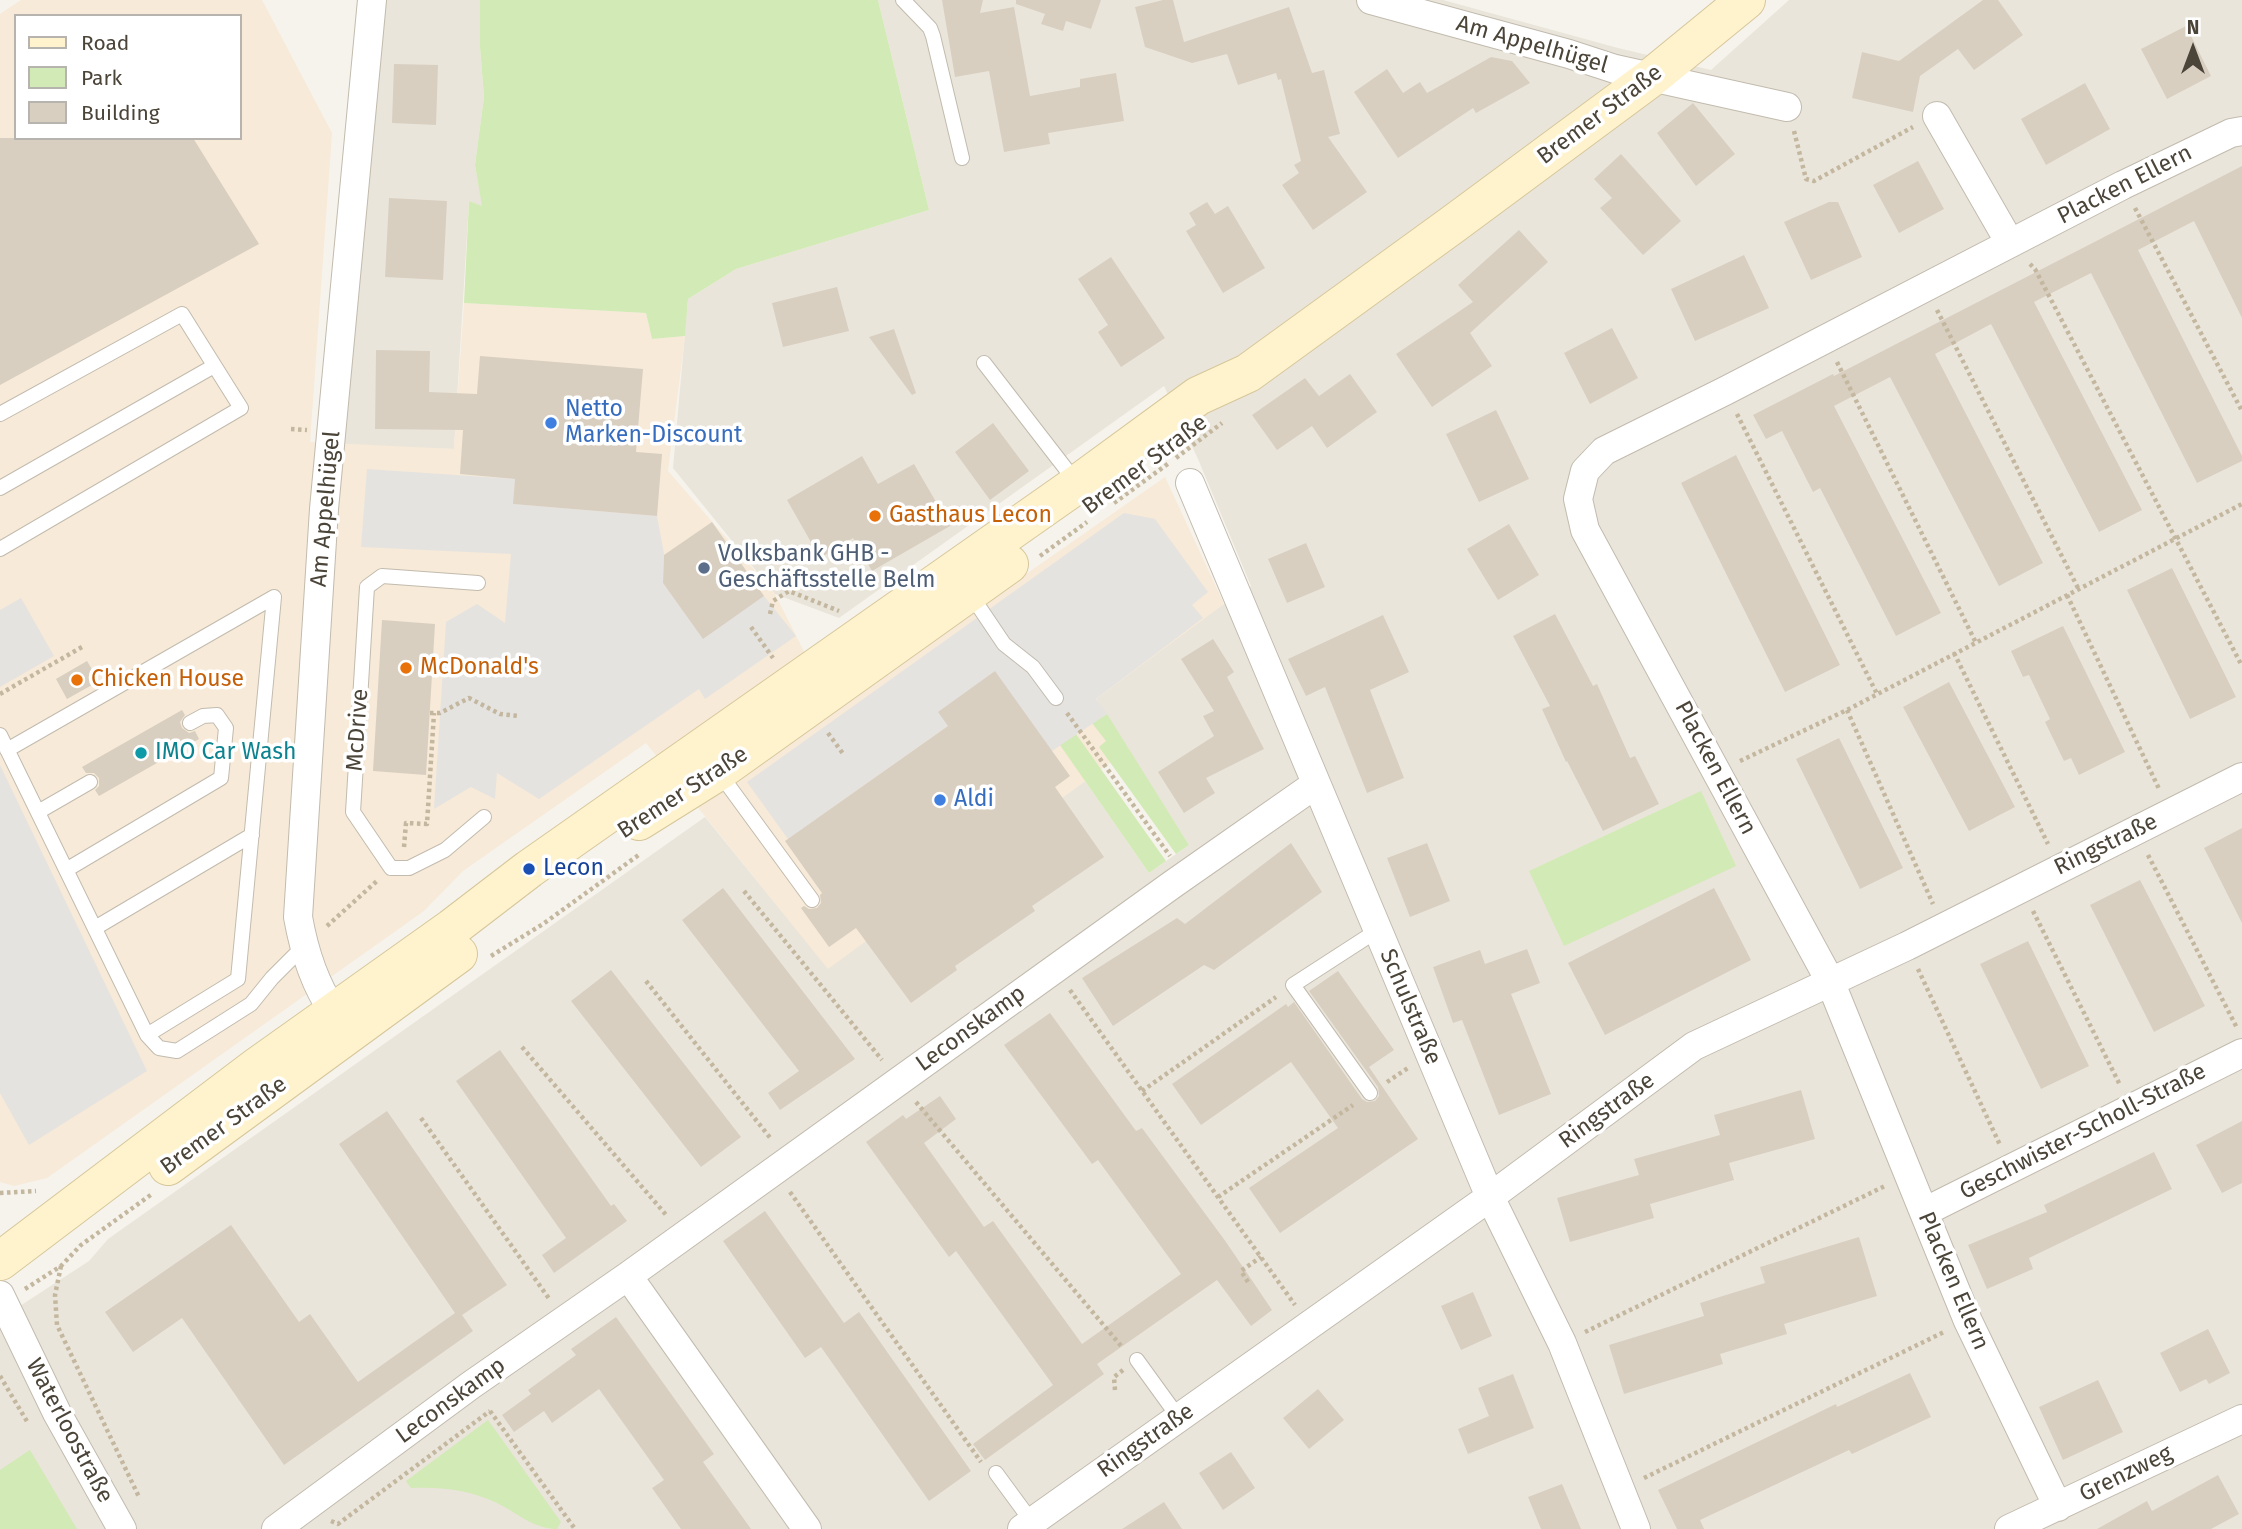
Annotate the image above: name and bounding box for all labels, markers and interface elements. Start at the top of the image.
street label: Am Appelhügel [1453,10,1611,80]
legend [14,14,242,140]
north arrow [2158,14,2228,84]
text: N [2187,16,2199,39]
text: Road [81,30,129,56]
street label: Bremer Straße [1532,59,1668,171]
text: Park [81,65,122,91]
text: Building [81,100,160,126]
street label: Placken Ellern [2053,139,2197,231]
place label: Netto Marken-Discount [565,396,742,450]
street label: Bremer Straße [1077,409,1213,521]
marker: Netto Marken-Discount [543,415,559,431]
street label: Am Appelhügel [305,430,347,588]
place label: Gasthaus Lecon [889,502,1052,530]
marker: Gasthaus Lecon [867,508,883,524]
place label: Volksbank GHB - Geschäftsstelle Belm [718,541,935,595]
marker: Volksbank GHB - Geschäftsstelle Belm [696,560,712,576]
place label: McDonald's [420,654,539,682]
marker: McDonald's [398,660,414,676]
place label: Chicken House [91,666,244,694]
marker: Chicken House [69,672,85,688]
street label: McDrive [341,688,375,772]
street label: Placken Ellern [1668,696,1762,840]
place label: IMO Car Wash [155,739,296,767]
street label: Bremer Straße [613,741,753,845]
marker: IMO Car Wash [133,745,149,761]
place label: Aldi [954,786,994,814]
marker: Aldi [932,792,948,808]
street label: Ringstraße [2050,808,2162,882]
place label: Lecon [543,855,604,883]
marker: Lecon [521,861,537,877]
street label: Schulstraße [1373,945,1447,1069]
street label: Leconskamp [911,980,1031,1078]
street label: Geschwister-Scholl-Straße [1955,1058,2211,1206]
street label: Ringstraße [1554,1067,1660,1155]
street label: Bremer Straße [155,1071,293,1181]
street label: Placken Ellern [1912,1208,1994,1354]
street label: Leconskamp [391,1352,511,1450]
street label: Waterloostraße [19,1354,119,1508]
street label: Ringstraße [1092,1398,1200,1484]
street label: Grenzweg [2075,1440,2177,1508]

